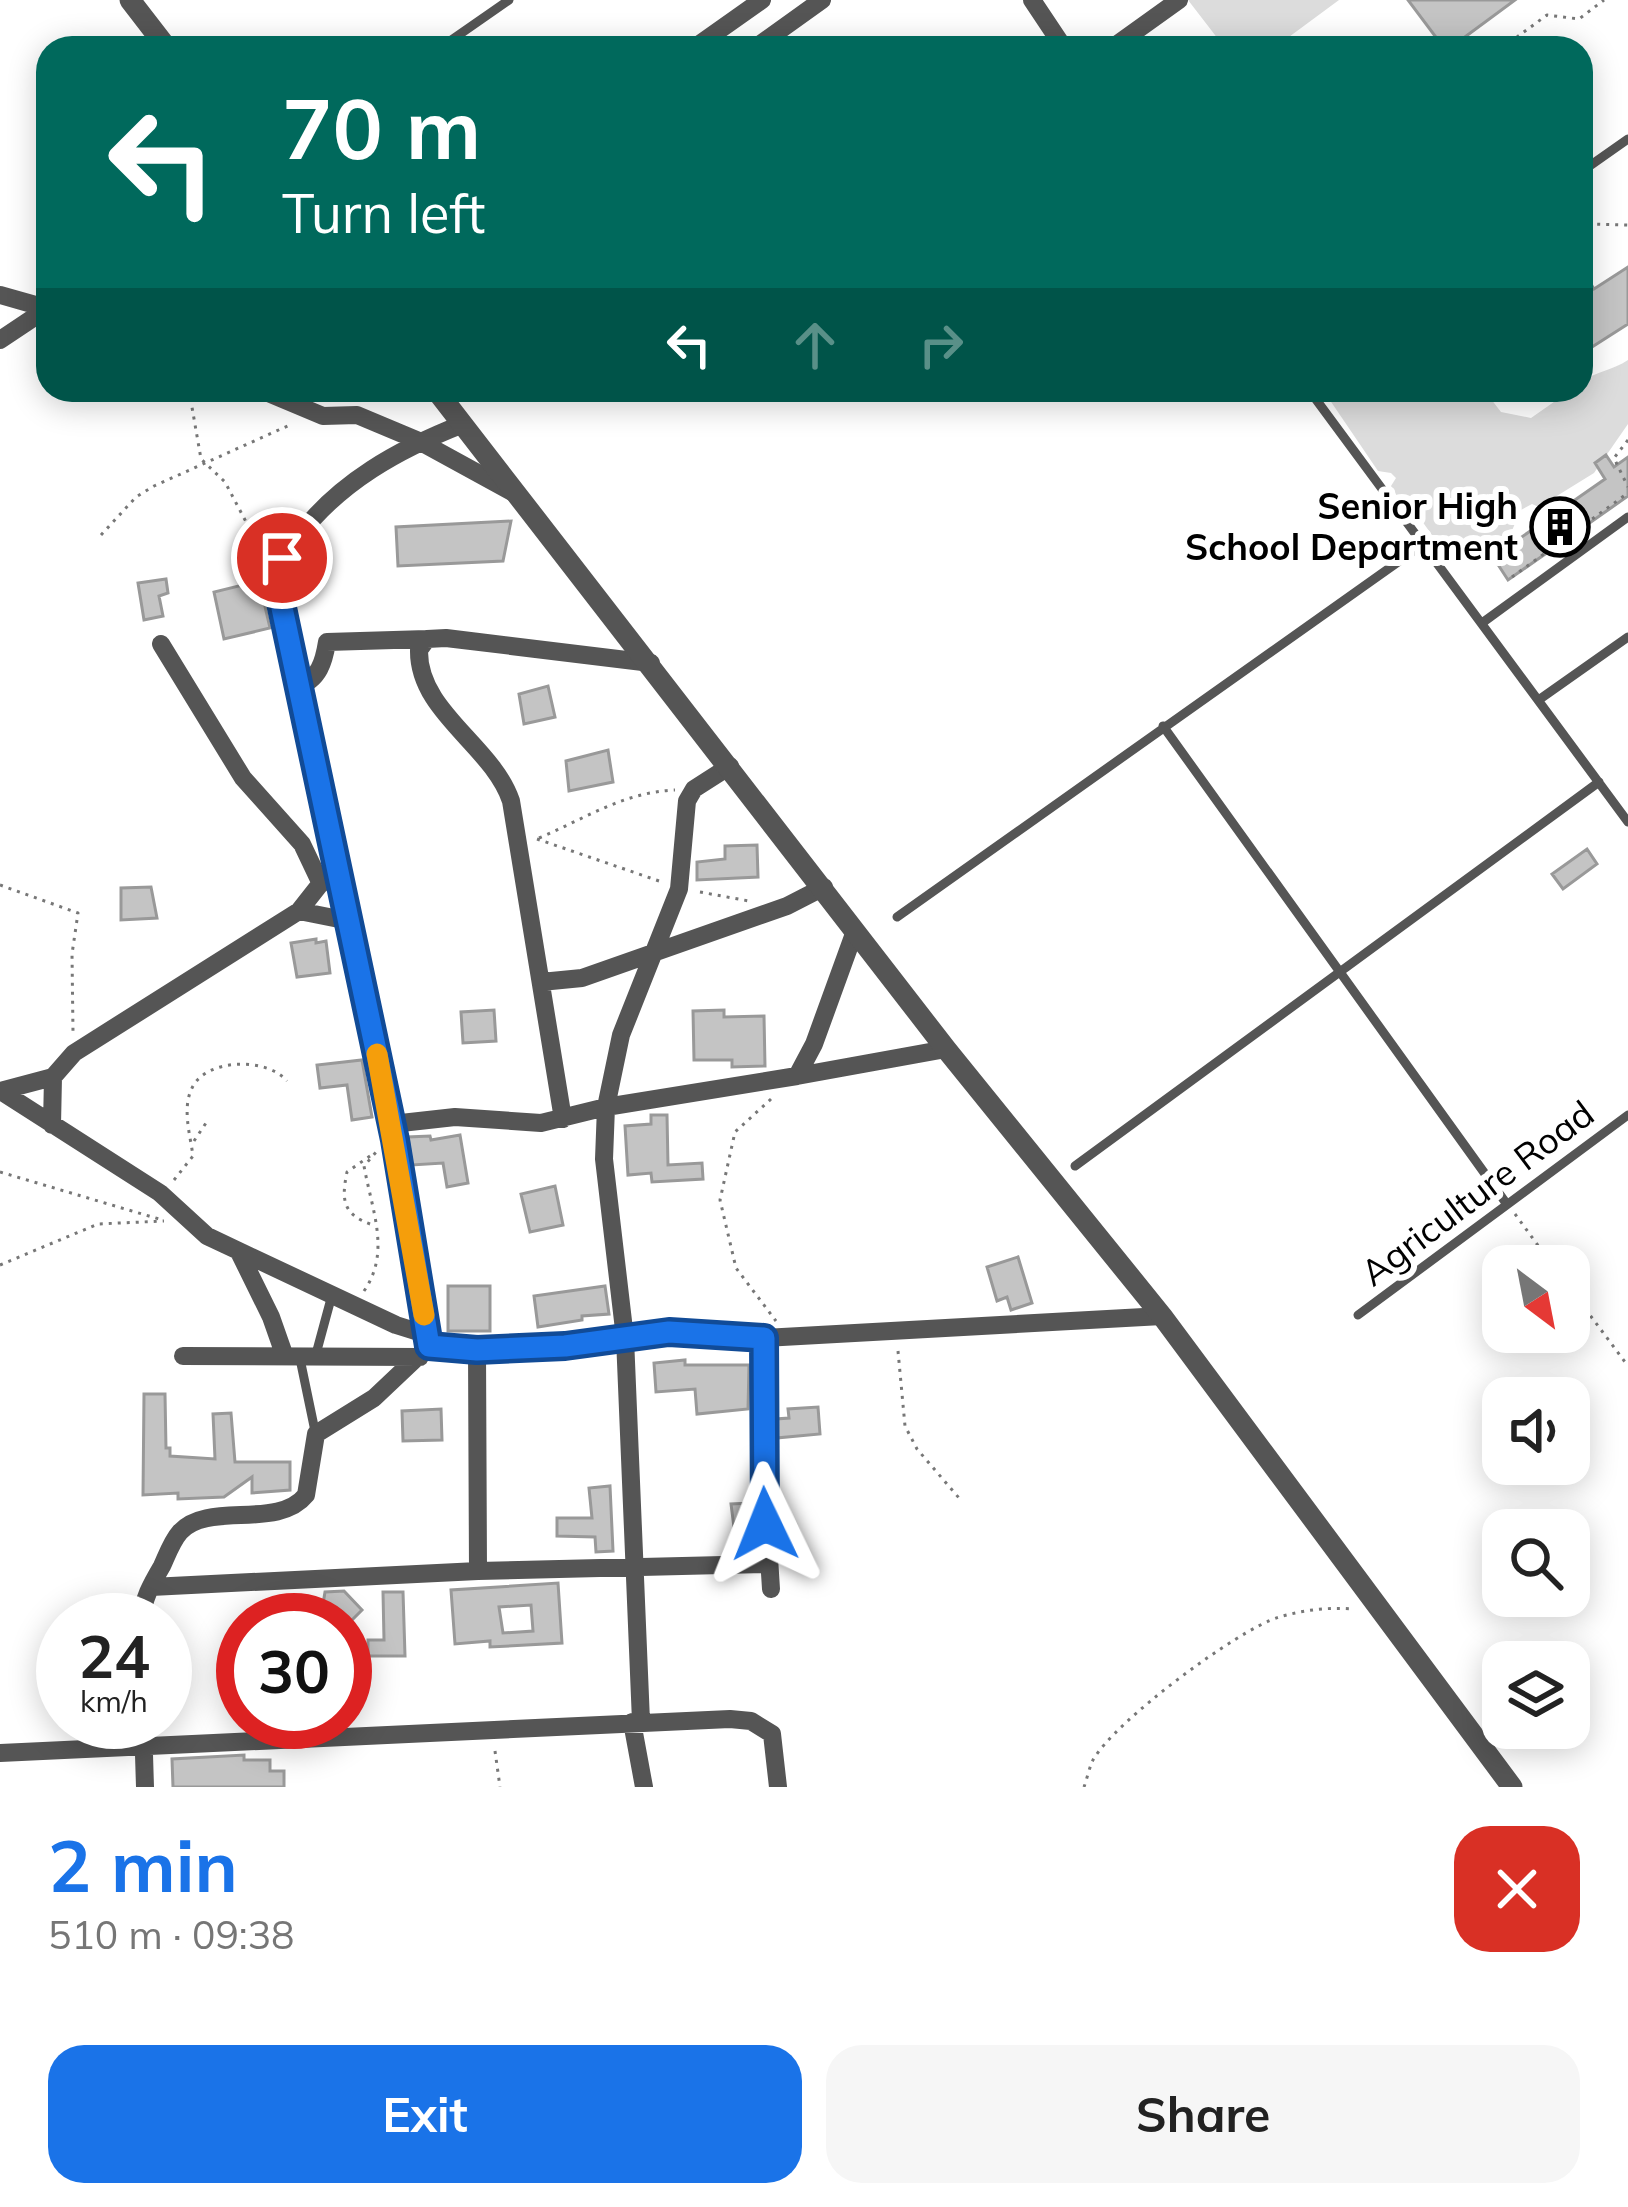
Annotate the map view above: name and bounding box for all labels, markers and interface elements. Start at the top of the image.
text: 70 m [282,75,481,180]
icon: left [84,84,240,240]
text: Turn left [282,179,485,247]
icon: left [656,312,722,378]
icon: ahead [782,312,848,378]
icon: right [908,312,974,378]
place label: Senior High School Department [1185,483,1518,569]
building icon: Senior High School Department [1529,496,1591,558]
pin [231,507,333,609]
icon: arrive [249,525,315,591]
street label: Agriculture Road [1351,1090,1602,1295]
north arrow [1482,1245,1590,1353]
map controls [1482,1245,1590,1749]
button: sound [1482,1377,1590,1485]
position arrow [702,1461,828,1587]
button: search [1482,1509,1590,1617]
speed limit sign: 30 [216,1593,372,1749]
text: 24 [78,1618,150,1693]
button: layers [1482,1641,1590,1749]
text: km/h [80,1682,148,1720]
text: 2 min [48,1820,238,1910]
button: close [1454,1826,1580,1952]
text: 510 m · 09:38 [48,1910,294,1959]
button: Exit [48,2045,802,2183]
button: Share [826,2045,1580,2183]

